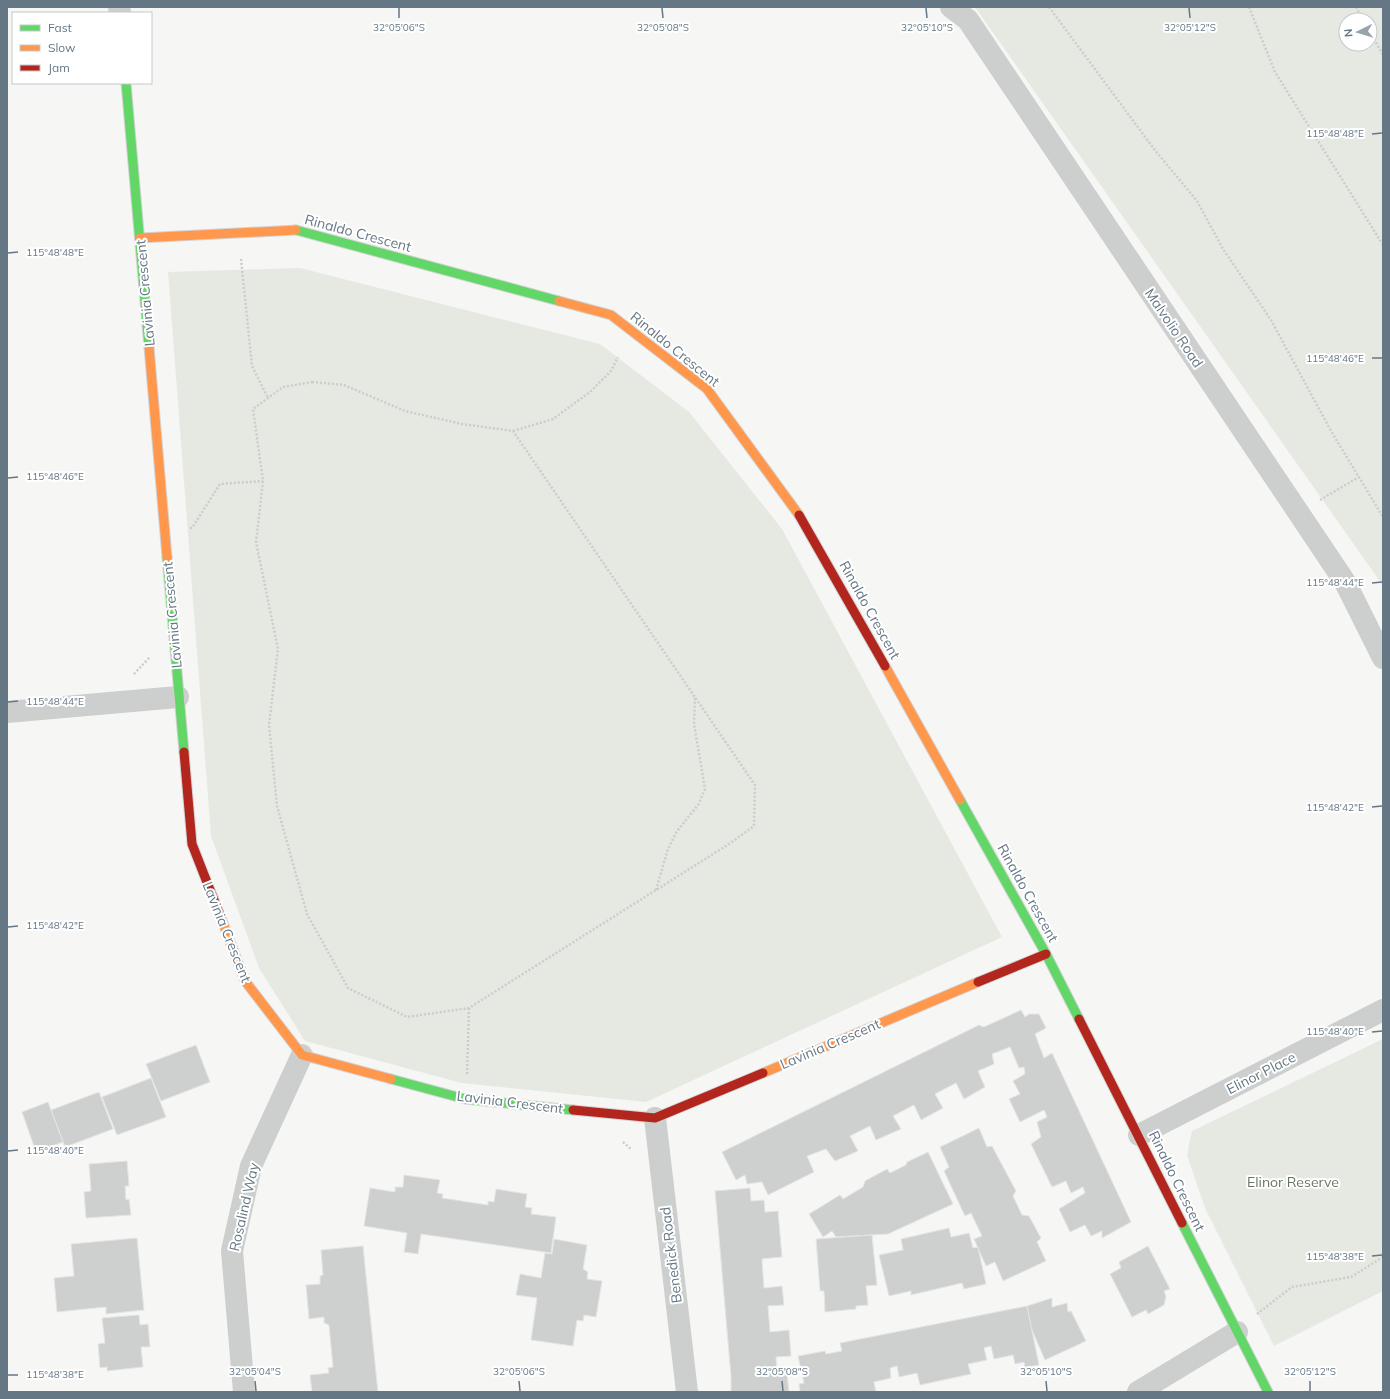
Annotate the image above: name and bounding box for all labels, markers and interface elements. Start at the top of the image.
legend [12,12,152,84]
north arrow [1338,12,1378,52]
text: Fast [48,20,72,35]
text: 32°05'06"S [373,21,425,34]
text: 32°05'08"S [637,21,689,34]
text: 32°05'10"S [901,21,953,34]
text: 32°05'12"S [1164,21,1216,34]
text: N [1341,28,1355,38]
text: Slow [48,40,76,55]
text: Jam [48,60,70,75]
text: 115°48'48"E [1306,127,1364,140]
street label: Rinaldo Crescent [303,210,413,256]
street label: Lavinia Crescent [131,239,159,347]
text: 115°48'48"E [26,246,84,259]
street label: Malvolio Road [1141,285,1207,371]
street label: Rinaldo Crescent [627,308,723,391]
text: 115°48'46"E [1306,352,1364,365]
text: 115°48'46"E [26,470,84,483]
street label: Rinaldo Crescent [836,558,904,662]
street label: Lavinia Crescent [158,561,186,669]
text: 115°48'44"E [1306,576,1364,589]
text: 115°48'44"E [26,695,84,708]
text: 115°48'42"E [1306,801,1364,814]
street label: Rinaldo Crescent [994,841,1062,945]
street label: Lavinia Crescent [199,879,255,985]
text: 115°48'42"E [26,919,84,932]
street label: Lavinia Crescent [777,1015,883,1073]
text: 115°48'40"E [1306,1025,1364,1038]
street label: Elinor Place [1223,1048,1299,1098]
street label: Lavinia Crescent [456,1087,564,1117]
street label: Rinaldo Crescent [1145,1128,1209,1234]
text: 115°48'40"E [26,1144,84,1157]
street label: Rosalind Way [225,1160,263,1253]
park label: Elinor Reserve [1247,1173,1339,1191]
street label: Benedick Road [656,1206,686,1304]
text: 115°48'38"E [1306,1250,1364,1263]
text: 32°05'04"S [229,1365,281,1378]
text: 32°05'06"S [493,1365,545,1378]
text: 32°05'08"S [756,1365,808,1378]
text: 32°05'10"S [1020,1365,1072,1378]
text: 32°05'12"S [1284,1365,1336,1378]
text: 115°48'38"E [26,1368,84,1381]

